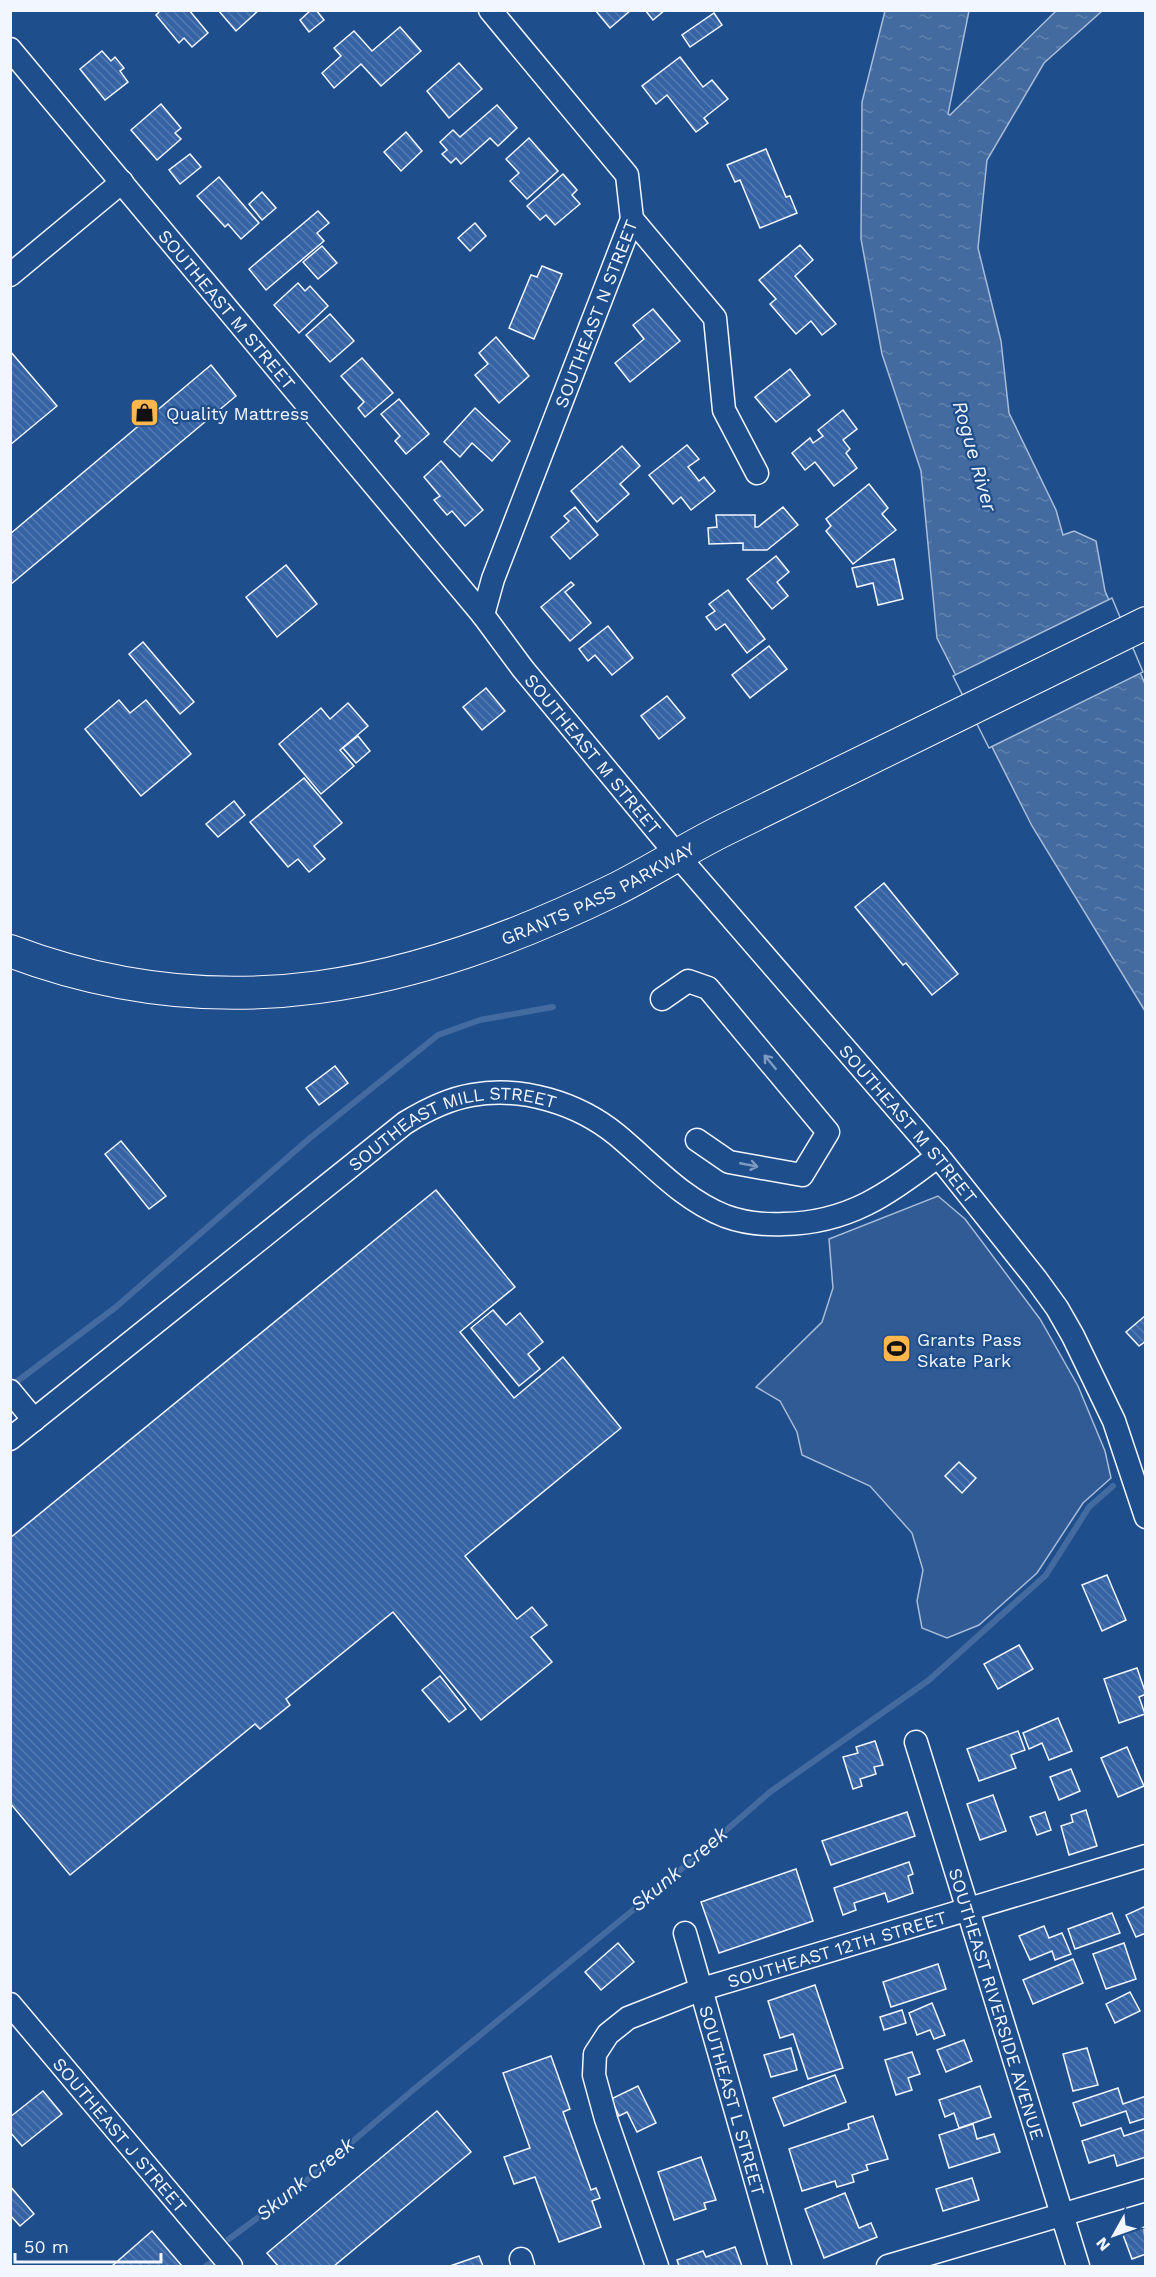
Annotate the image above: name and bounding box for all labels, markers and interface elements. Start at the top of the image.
street label: SOUTHEAST N STREET [550,216,641,410]
street label: SOUTHEAST M STREET [155,225,300,393]
shop icon: Quality Mattress [129,397,161,429]
water label: Rogue River [948,398,1003,515]
place label: Quality Mattress [166,403,309,424]
street label: SOUTHEAST M STREET [521,669,666,838]
street label: GRANTS PASS PARKWAY [498,837,699,949]
street label: SOUTHEAST M STREET [835,1040,982,1207]
one-way arrow [764,1055,777,1071]
street label: SOUTHEAST MILL STREET [344,1082,559,1175]
one-way arrow [738,1160,758,1171]
place label: Grants Pass Skate Park [917,1329,1022,1371]
sports icon: Grants Pass Skate Park [880,1333,912,1365]
water label: Skunk Creek [626,1821,733,1917]
street label: SOUTHEAST RIVERSIDE AVENUE [945,1865,1049,2142]
street label: SOUTHEAST 12TH STREET [725,1906,949,1991]
street label: SOUTHEAST L STREET [696,2003,770,2198]
street label: SOUTHEAST J STREET [49,2053,192,2217]
water label: Skunk Creek [251,2131,360,2226]
north arrow [1084,2205,1144,2265]
scale bar [15,2226,160,2264]
text: N [1092,2234,1114,2255]
text: 50 m [24,2236,69,2257]

